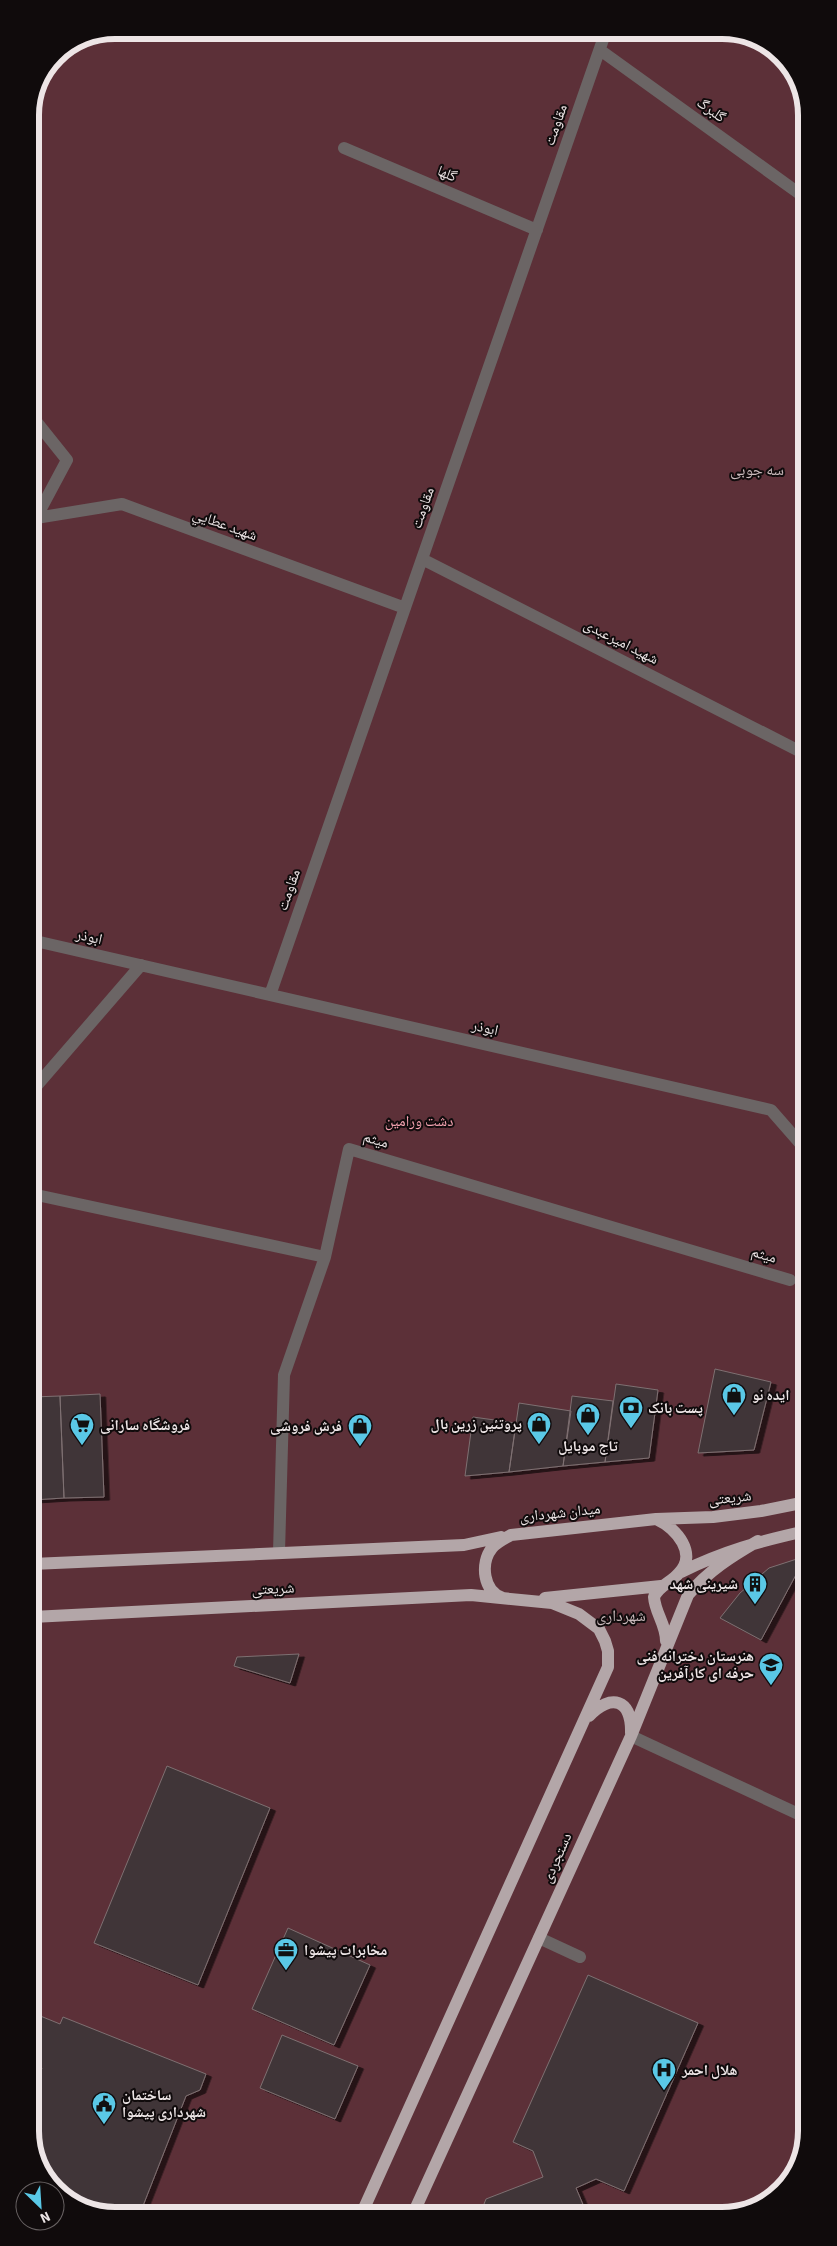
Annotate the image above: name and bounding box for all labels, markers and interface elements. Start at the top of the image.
street label: گلبرگ [692,92,730,128]
street label: مقاومت [539,101,573,149]
street label: گلها [434,161,460,188]
district label: سه جوبی [730,459,784,481]
street label: مقاومت [406,484,440,532]
street label: شهيد عطايي [189,504,260,547]
street label: شهید امیرعبدی [580,614,662,670]
street label: مقاومت [272,866,306,914]
street label: ابوذر [73,924,104,950]
street label: ابوذر [469,1015,500,1041]
park label: دشت ورامین [385,1111,453,1132]
street label: میثم [361,1126,391,1154]
street label: میثم [749,1241,779,1269]
shop icon: ایده نو [721,1382,747,1416]
place label: ایده نو [752,1385,790,1406]
bank icon: پست بانک [618,1395,644,1429]
place label: پست بانک [648,1398,703,1419]
shop icon: تاج موبایل [575,1402,601,1436]
shop icon: پروتئین زرین بال [526,1411,552,1445]
supermarket icon: فروشگاه سارانی [69,1412,95,1446]
shop icon: فرش فروشی [347,1413,373,1447]
place label: پروتئین زرین بال [430,1414,522,1435]
place label: فروشگاه سارانی [100,1415,190,1436]
place label: فرش فروشی [270,1416,342,1437]
place label: تاج موبایل [558,1436,618,1457]
street label: شریعتی [708,1485,753,1511]
street label: میدان شهرداری [519,1498,602,1528]
building icon: شیرینی شهد [742,1571,768,1605]
place label: شیرینی شهد [670,1574,738,1595]
street label: شریعتی [251,1577,295,1601]
district label: شهرداری [596,1605,646,1627]
place label: هنرستان دخترانه فنی حرفه ای کارآفرین [637,1646,754,1684]
school or university icon: هنرستان دخترانه فنی حرفه ای کارآفرین [758,1652,784,1686]
street label: دستجردی [537,1830,577,1886]
office icon: مخابرات پیشوا [273,1937,299,1971]
place label: مخابرات پیشوا [304,1940,387,1961]
hospital icon: هلال احمر [651,2057,677,2091]
place label: هلال احمر [681,2060,738,2081]
place label: ساختمان شهرداری پیشوا [122,2085,206,2123]
public building icon: ساختمان شهرداری پیشوا [91,2091,117,2125]
north arrow [15,2181,65,2231]
text: N [37,2206,54,2228]

